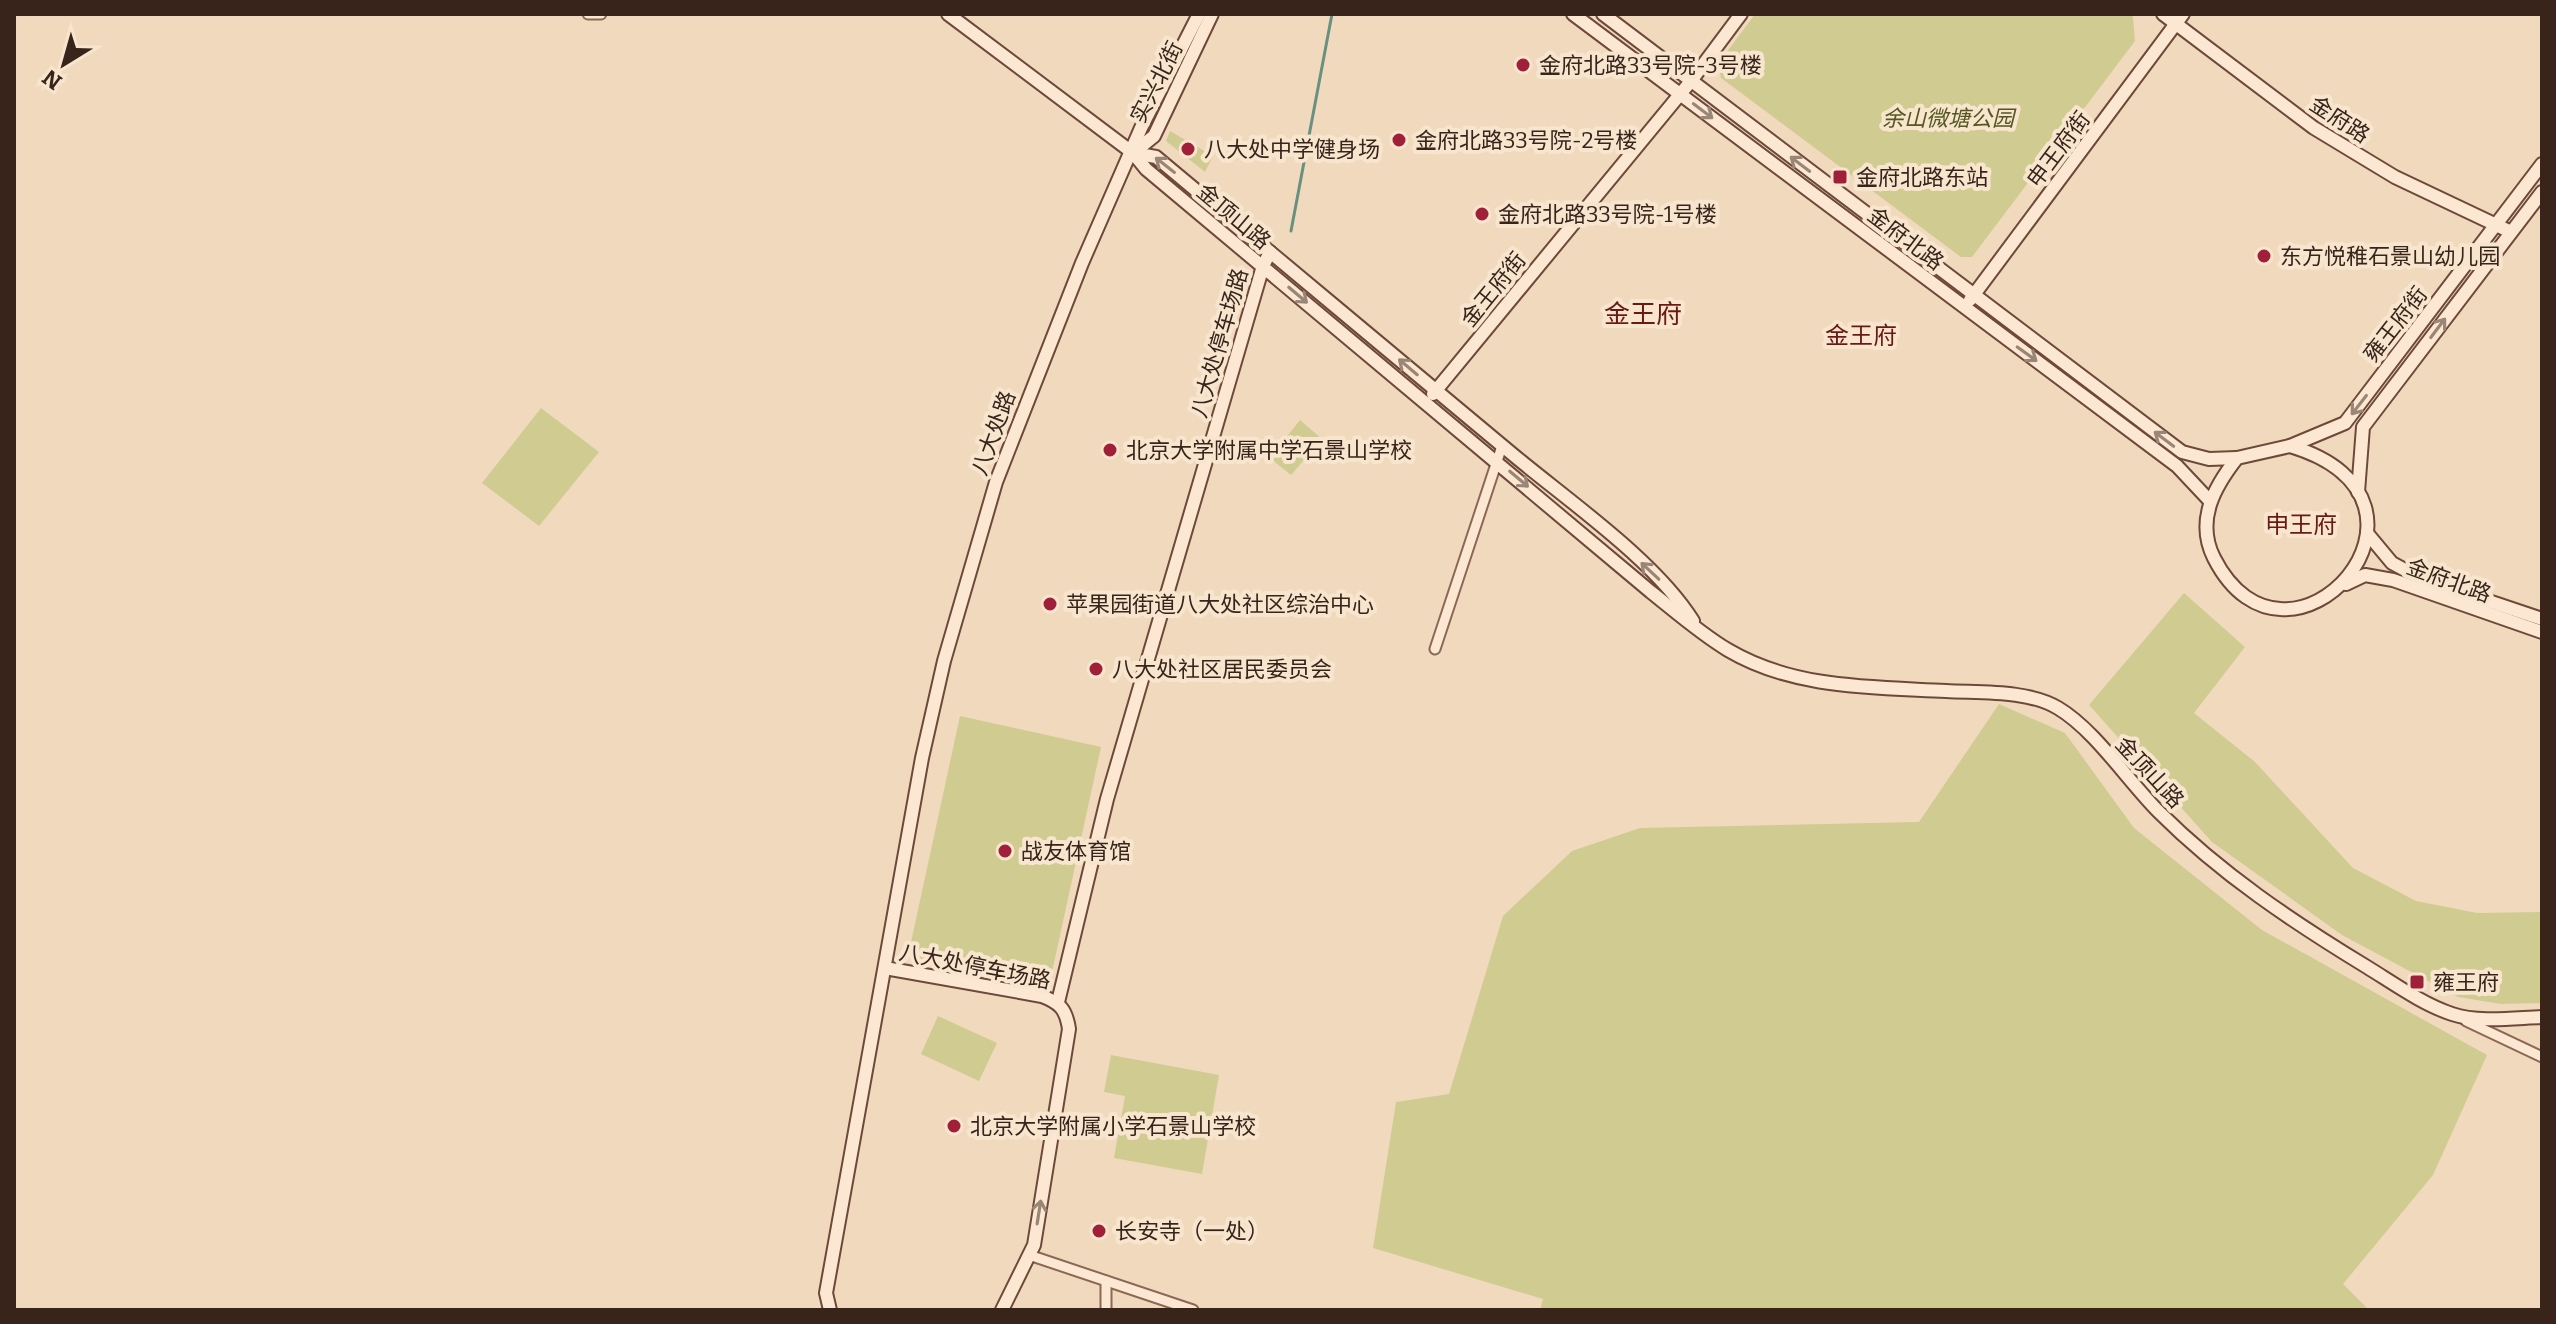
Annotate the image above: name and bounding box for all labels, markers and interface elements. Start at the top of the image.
north arrow [24,24,104,104]
street label: 实兴北街 [1124,37,1188,128]
place label: 金府北路33号院-3号楼 [1539,52,1762,79]
marker: 金府北路33号院-3号楼 [1514,56,1532,74]
text: N [37,64,67,95]
street label: 金府路 [2305,90,2375,149]
one-way arrow [1692,103,1713,120]
park label: 余山微塘公园 [1882,105,2017,132]
street label: 申王府街 [2021,106,2096,193]
place label: 金府北路33号院-2号楼 [1415,127,1637,154]
marker: 金府北路33号院-2号楼 [1390,131,1408,149]
place label: 八大处中学健身场 [1204,136,1380,163]
marker: 八大处中学健身场 [1179,140,1197,158]
one-way arrow [1790,155,1811,172]
one-way arrow [1155,157,1176,174]
place label: 金府北路东站 [1856,164,1988,191]
marker: 金府北路东站 [1831,168,1849,186]
street label: 金顶山路 [1191,178,1276,255]
place label: 金府北路33号院-1号楼 [1498,201,1717,228]
street label: 金府北路 [1862,201,1949,276]
marker: 金府北路33号院-1号楼 [1473,205,1491,223]
place label: 东方悦稚石景山幼儿园 [2280,243,2500,270]
street label: 金王府街 [1455,247,1532,332]
marker: 东方悦稚石景山幼儿园 [2255,247,2273,265]
street label: 八大处停车场路 [1185,265,1254,421]
street label: 雍王府街 [2358,281,2433,367]
one-way arrow [1287,286,1308,304]
district label: 金王府 [1604,299,1682,330]
one-way arrow [2430,318,2447,339]
district label: 金王府 [1825,322,1897,350]
one-way arrow [2016,345,2038,362]
one-way arrow [1399,358,1419,376]
street label: 八大处路 [966,387,1021,479]
one-way arrow [2350,393,2367,415]
one-way arrow [2154,431,2176,448]
place label: 北京大学附属中学石景山学校 [1126,437,1412,464]
marker: 北京大学附属中学石景山学校 [1101,441,1119,459]
one-way arrow [1509,470,1529,488]
district label: 申王府 [2265,511,2337,539]
street label: 金府北路 [2403,553,2495,608]
one-way arrow [1640,562,1660,580]
place label: 苹果园街道八大处社区综治中心 [1066,591,1374,618]
marker: 苹果园街道八大处社区综治中心 [1041,595,1059,613]
place label: 八大处社区居民委员会 [1112,656,1332,683]
marker: 八大处社区居民委员会 [1087,660,1105,678]
street label: 金顶山路 [2110,731,2190,814]
place label: 战友体育馆 [1021,838,1131,865]
marker: 战友体育馆 [996,842,1014,860]
street label: 八大处停车场路 [897,939,1053,994]
place label: 雍王府 [2433,969,2499,996]
marker: 雍王府 [2408,973,2426,991]
place label: 北京大学附属小学石景山学校 [970,1113,1256,1140]
marker: 北京大学附属小学石景山学校 [945,1117,963,1135]
one-way arrow [1033,1200,1048,1225]
place label: 长安寺（一处） [1115,1218,1269,1245]
marker: 长安寺（一处） [1090,1222,1108,1240]

